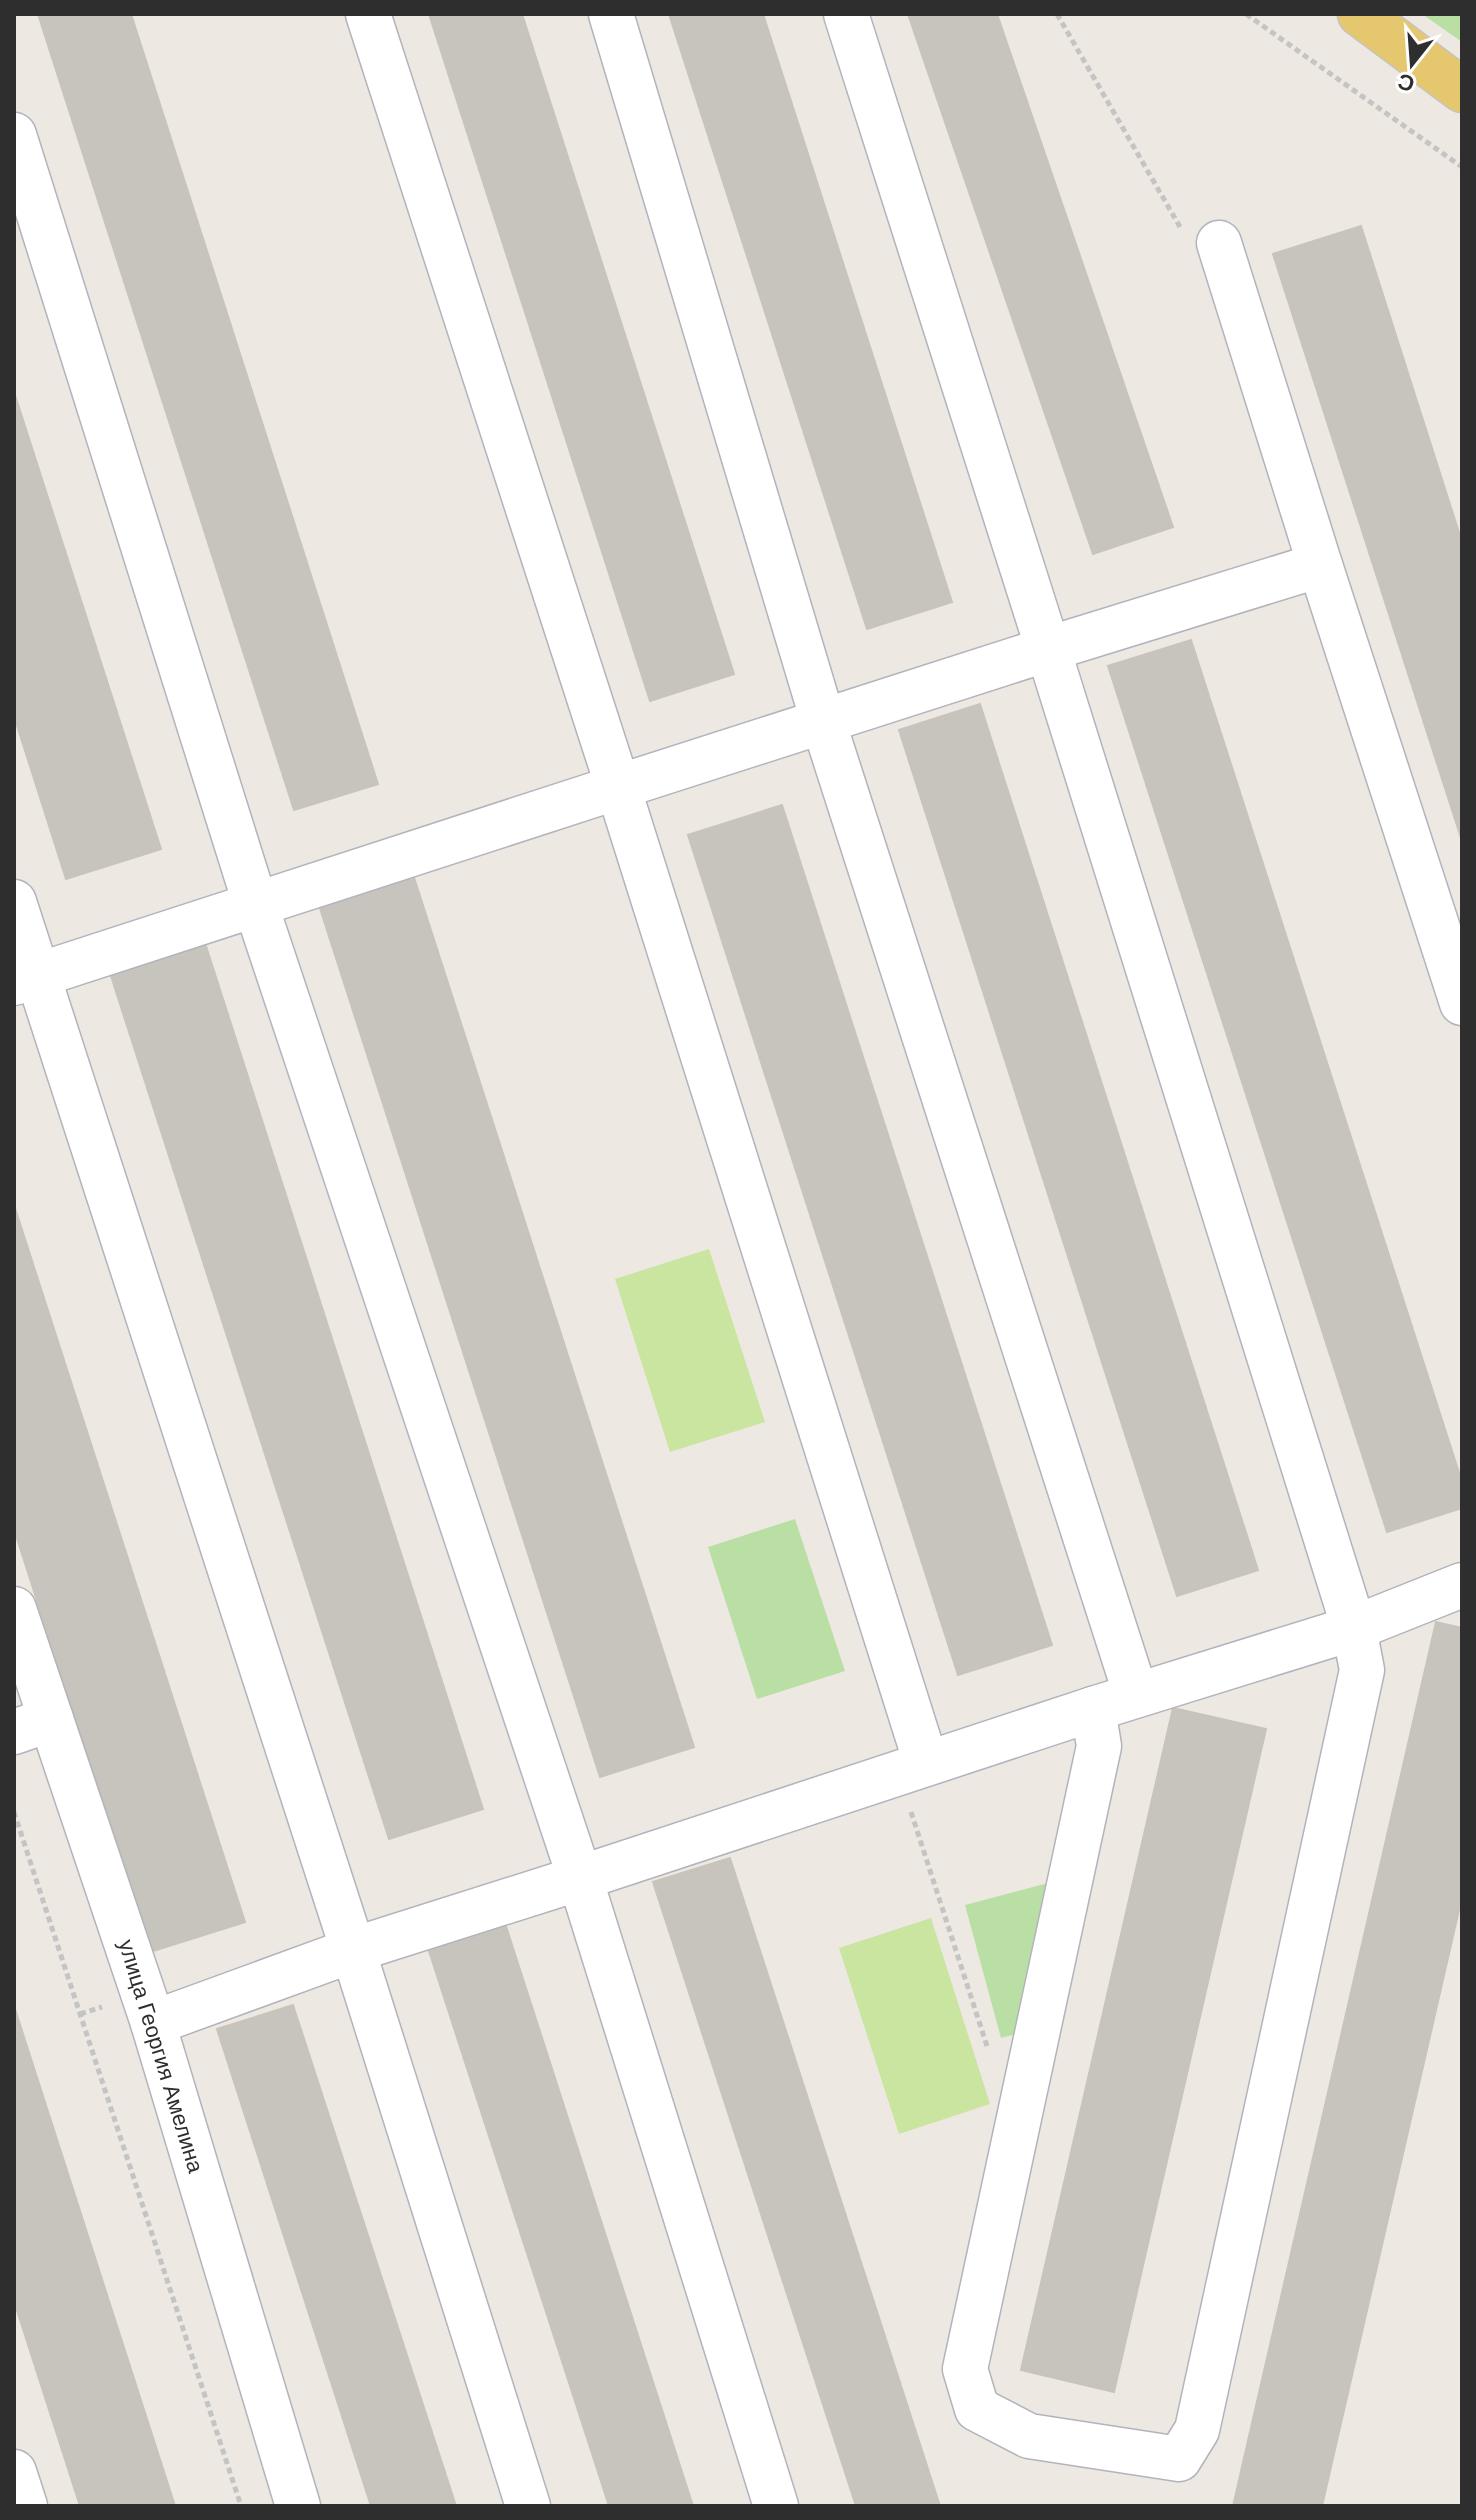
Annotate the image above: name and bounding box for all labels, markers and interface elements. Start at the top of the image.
north arrow [1372,24,1452,104]
text: С [1394,66,1418,99]
street label: улица Георгия Амелина [112,1936,211,2177]

